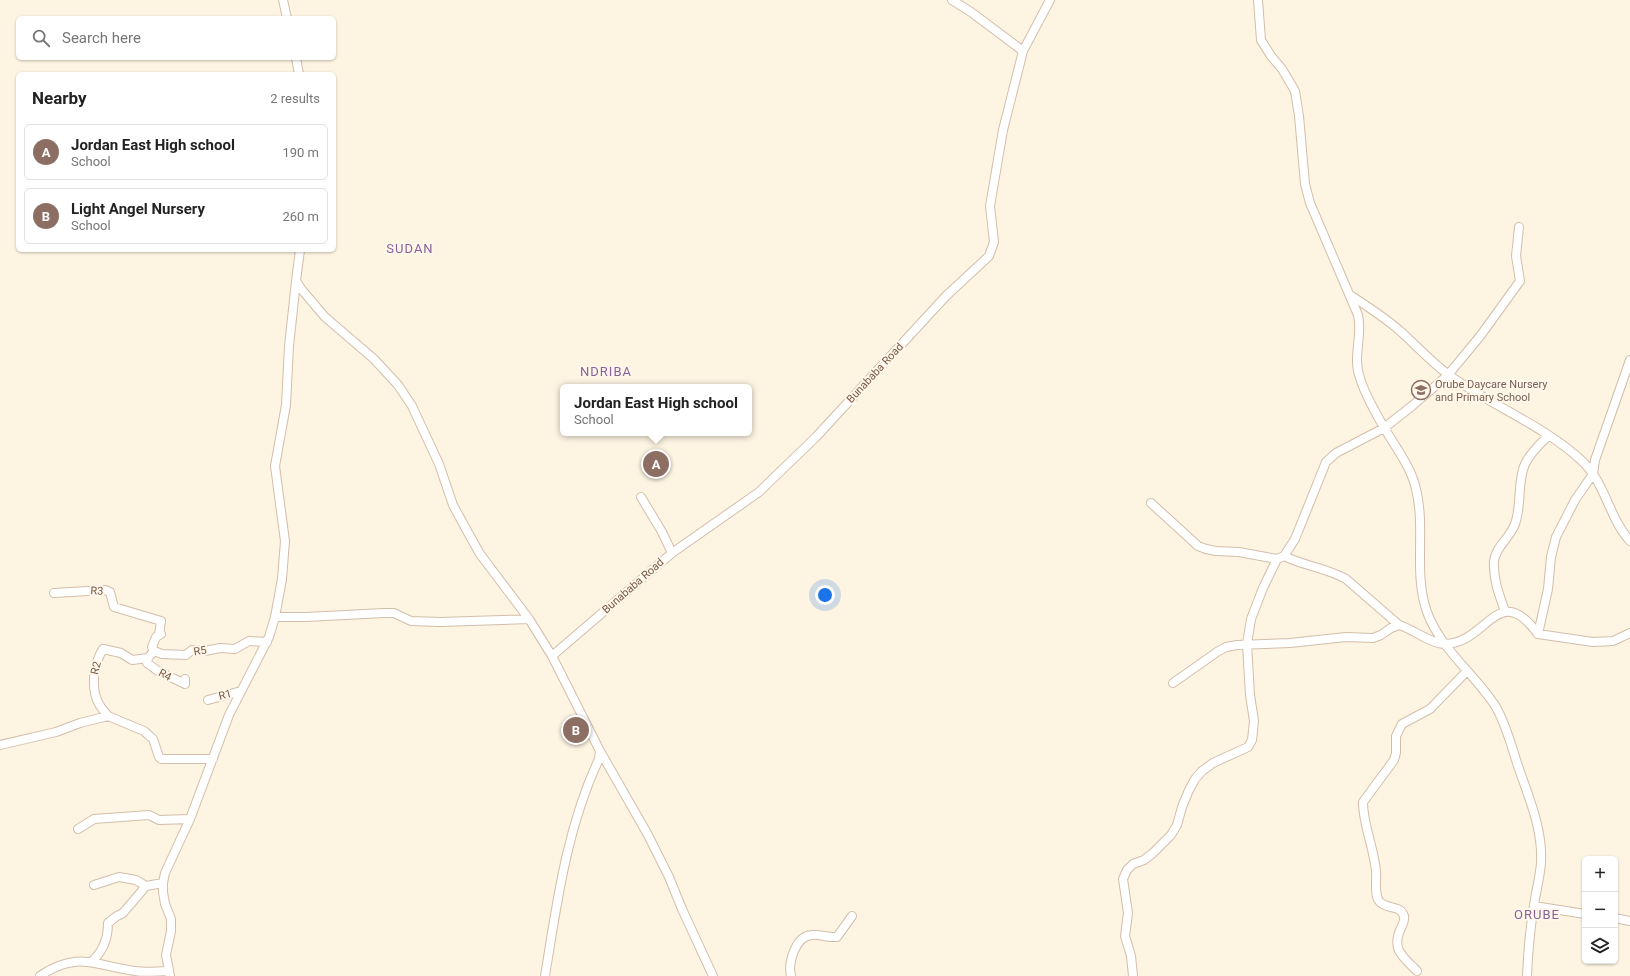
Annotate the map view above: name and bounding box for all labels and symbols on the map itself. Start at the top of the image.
district label: SUDAN [386,241,434,256]
street label: Bunababa Road [844,340,906,406]
district label: NDRIBA [580,364,632,379]
place label: Orube Daycare Nursery and Primary School [1435,378,1548,404]
school or university icon: Orube Daycare Nursery and Primary School [1410,379,1432,401]
pin: A [643,449,669,479]
street label: Bunababa Road [600,556,666,616]
street label: R3 [90,584,104,598]
your location [815,585,835,605]
street label: R5 [192,643,208,659]
street label: R2 [88,660,104,676]
street label: R4 [156,666,174,684]
street label: R1 [217,687,233,703]
pin: B [563,715,589,745]
district label: ORUBE [1514,907,1560,922]

